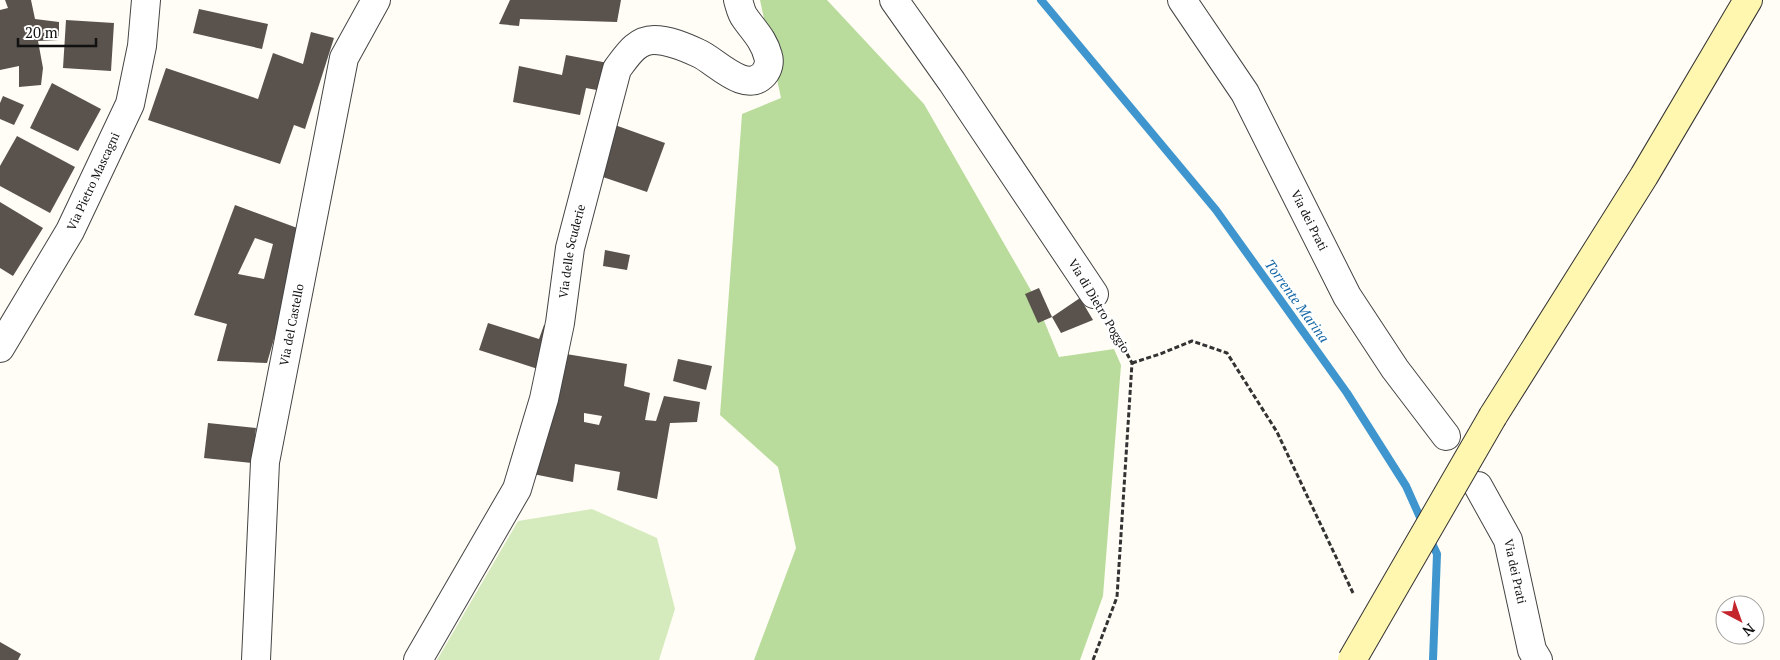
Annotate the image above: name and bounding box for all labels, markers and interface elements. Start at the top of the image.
scale bar [18,15,95,47]
text: 20 m [25,22,58,42]
street label: Via Pietro Mascagni [63,130,123,233]
street label: Via dei Prati [1288,187,1331,253]
street label: Via delle Scuderie [555,202,588,299]
water label: Torrente Marina [1261,255,1334,346]
street label: Via di Dietro Poggio [1065,256,1134,356]
street label: Via del Castello [276,282,307,367]
street label: Via dei Prati [1501,538,1530,606]
north arrow [1715,595,1765,645]
text: N [1738,620,1759,641]

